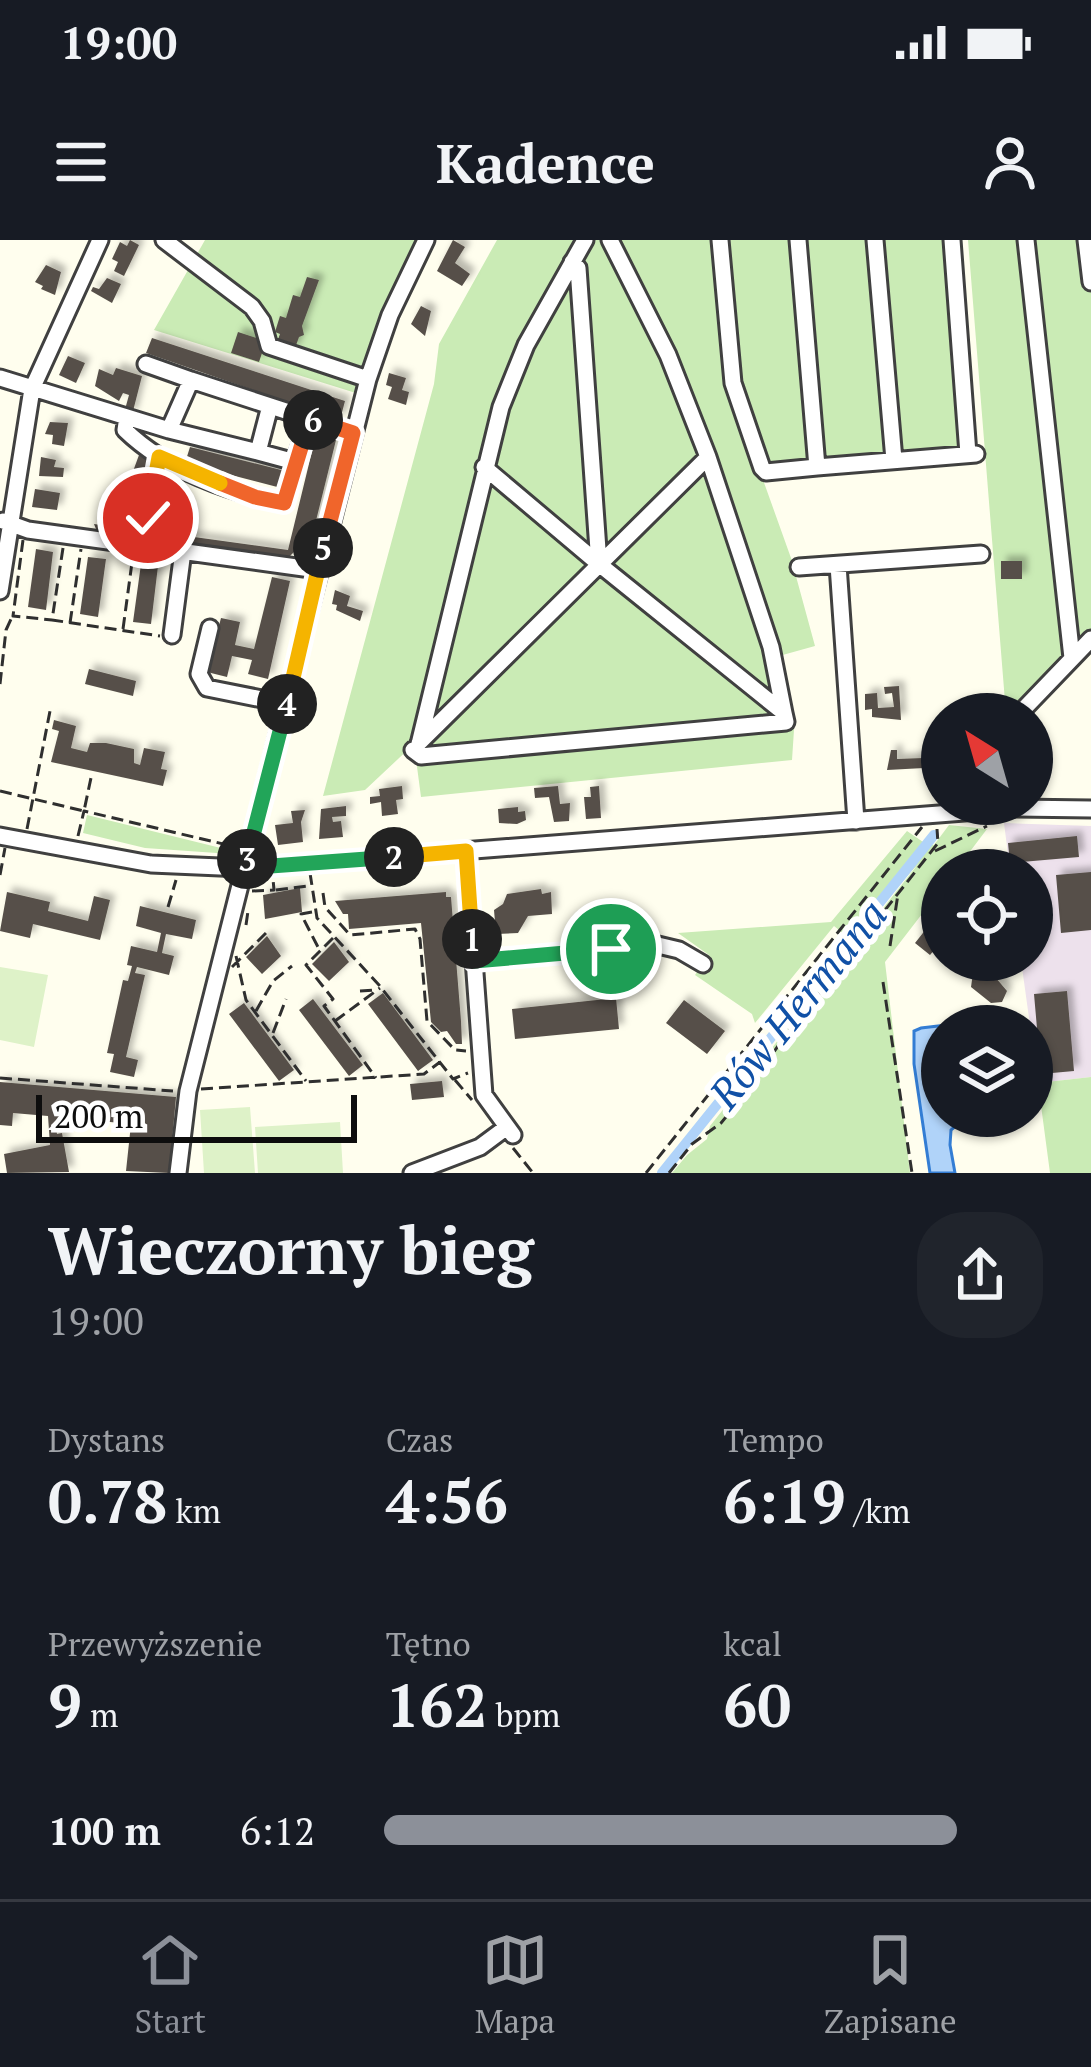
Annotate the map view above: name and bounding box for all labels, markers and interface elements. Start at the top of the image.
text: 19:00 [60,12,177,72]
text: Kadence [436,127,655,198]
icon: menu [48,129,114,195]
icon: person [977,129,1043,195]
pin: 6 [283,390,343,450]
text: 6 [304,398,322,441]
pin [97,467,199,569]
icon: check [115,485,181,551]
pin: 5 [293,518,353,578]
text: 5 [314,526,332,569]
pin: 4 [257,674,317,734]
text: 4 [278,682,296,725]
north arrow [921,693,1053,825]
map controls [921,693,1053,1137]
pin: 2 [364,827,424,887]
pin: 3 [217,829,277,889]
text: 2 [385,835,403,878]
text: 3 [238,837,256,880]
button: locate [921,849,1053,981]
water label: Rów Hermana [695,887,899,1120]
pin [560,898,662,1000]
pin: 1 [442,909,502,969]
icon: arrive [578,916,644,982]
text: 1 [463,917,481,960]
button: layers [921,1005,1053,1137]
scale bar [36,1089,357,1142]
text: 200 m [54,1094,143,1137]
text: Wieczorny bieg [48,1205,534,1293]
button: share [917,1212,1043,1338]
text: 19:00 [48,1294,144,1346]
text: Dystans [48,1418,165,1461]
text: Czas [386,1418,453,1461]
text: Tempo [723,1418,824,1461]
text: 0.78 [48,1461,167,1540]
text: 4:56 [386,1461,508,1540]
text: 6:19 [723,1461,846,1540]
text: km [167,1489,221,1532]
text: /km [846,1489,911,1532]
text: Przewyższenie [48,1622,262,1665]
text: Tętno [386,1622,471,1665]
text: kcal [723,1622,782,1665]
text: 9 [48,1665,82,1744]
text: 162 [386,1665,487,1744]
text: 60 [723,1665,791,1744]
text: m [82,1693,118,1736]
text: bpm [487,1693,561,1736]
text: 100 m [48,1804,161,1856]
text: 6:12 [240,1804,315,1856]
tab: Start [134,1927,206,2042]
tab: Mapa [475,1927,555,2042]
tab: Zapisane [824,1927,957,2042]

